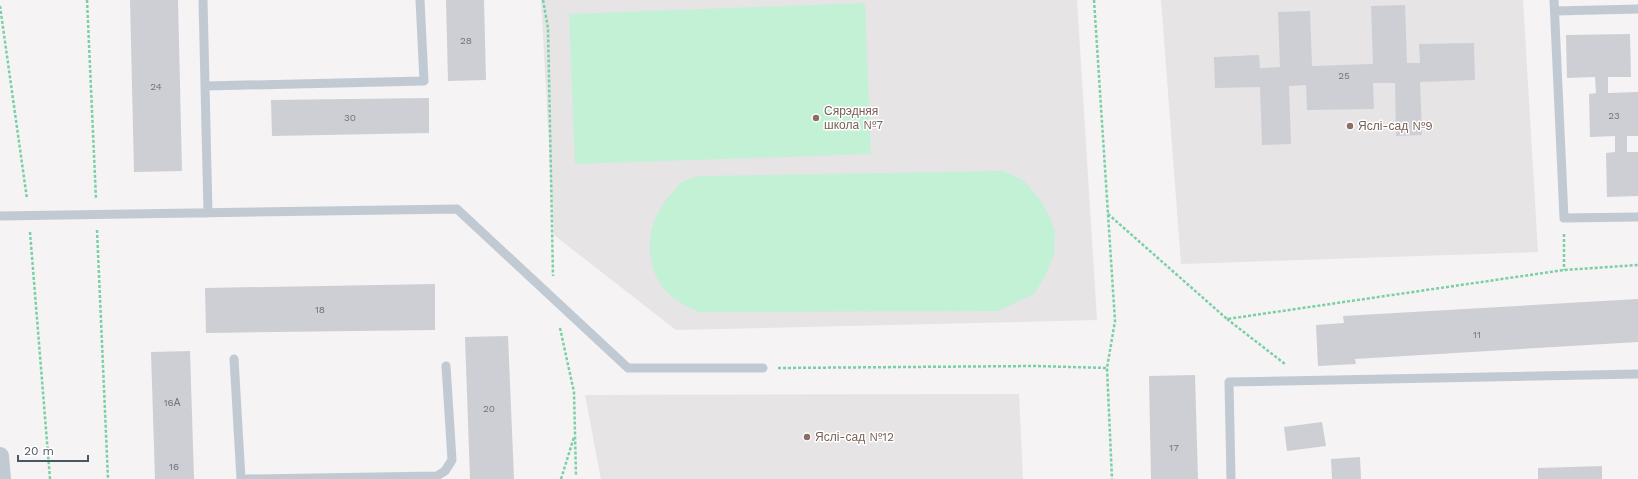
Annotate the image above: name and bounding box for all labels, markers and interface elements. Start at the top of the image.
house number: 28 [460,35,472,46]
house number: 25 [1338,70,1350,81]
house number: 24 [150,81,162,92]
place label: Сярэдняя школа №7 [824,104,883,132]
house number: 23 [1608,110,1620,121]
house number: 30 [344,112,356,123]
marker: Сярэдняя школа №7 [811,113,821,123]
place label: Яслі-сад №9 [1358,119,1433,133]
marker: Яслі-сад №9 [1345,121,1355,131]
house number: 18 [315,304,325,315]
house number: 11 [1473,329,1481,340]
house number: 16А [164,397,181,408]
house number: 20 [483,403,495,414]
place label: Яслі-сад №12 [815,430,894,444]
marker: Яслі-сад №12 [802,432,812,442]
scale bar [18,437,88,463]
house number: 17 [1169,442,1179,453]
text: 20 m [24,444,54,458]
house number: 16 [169,461,179,472]

